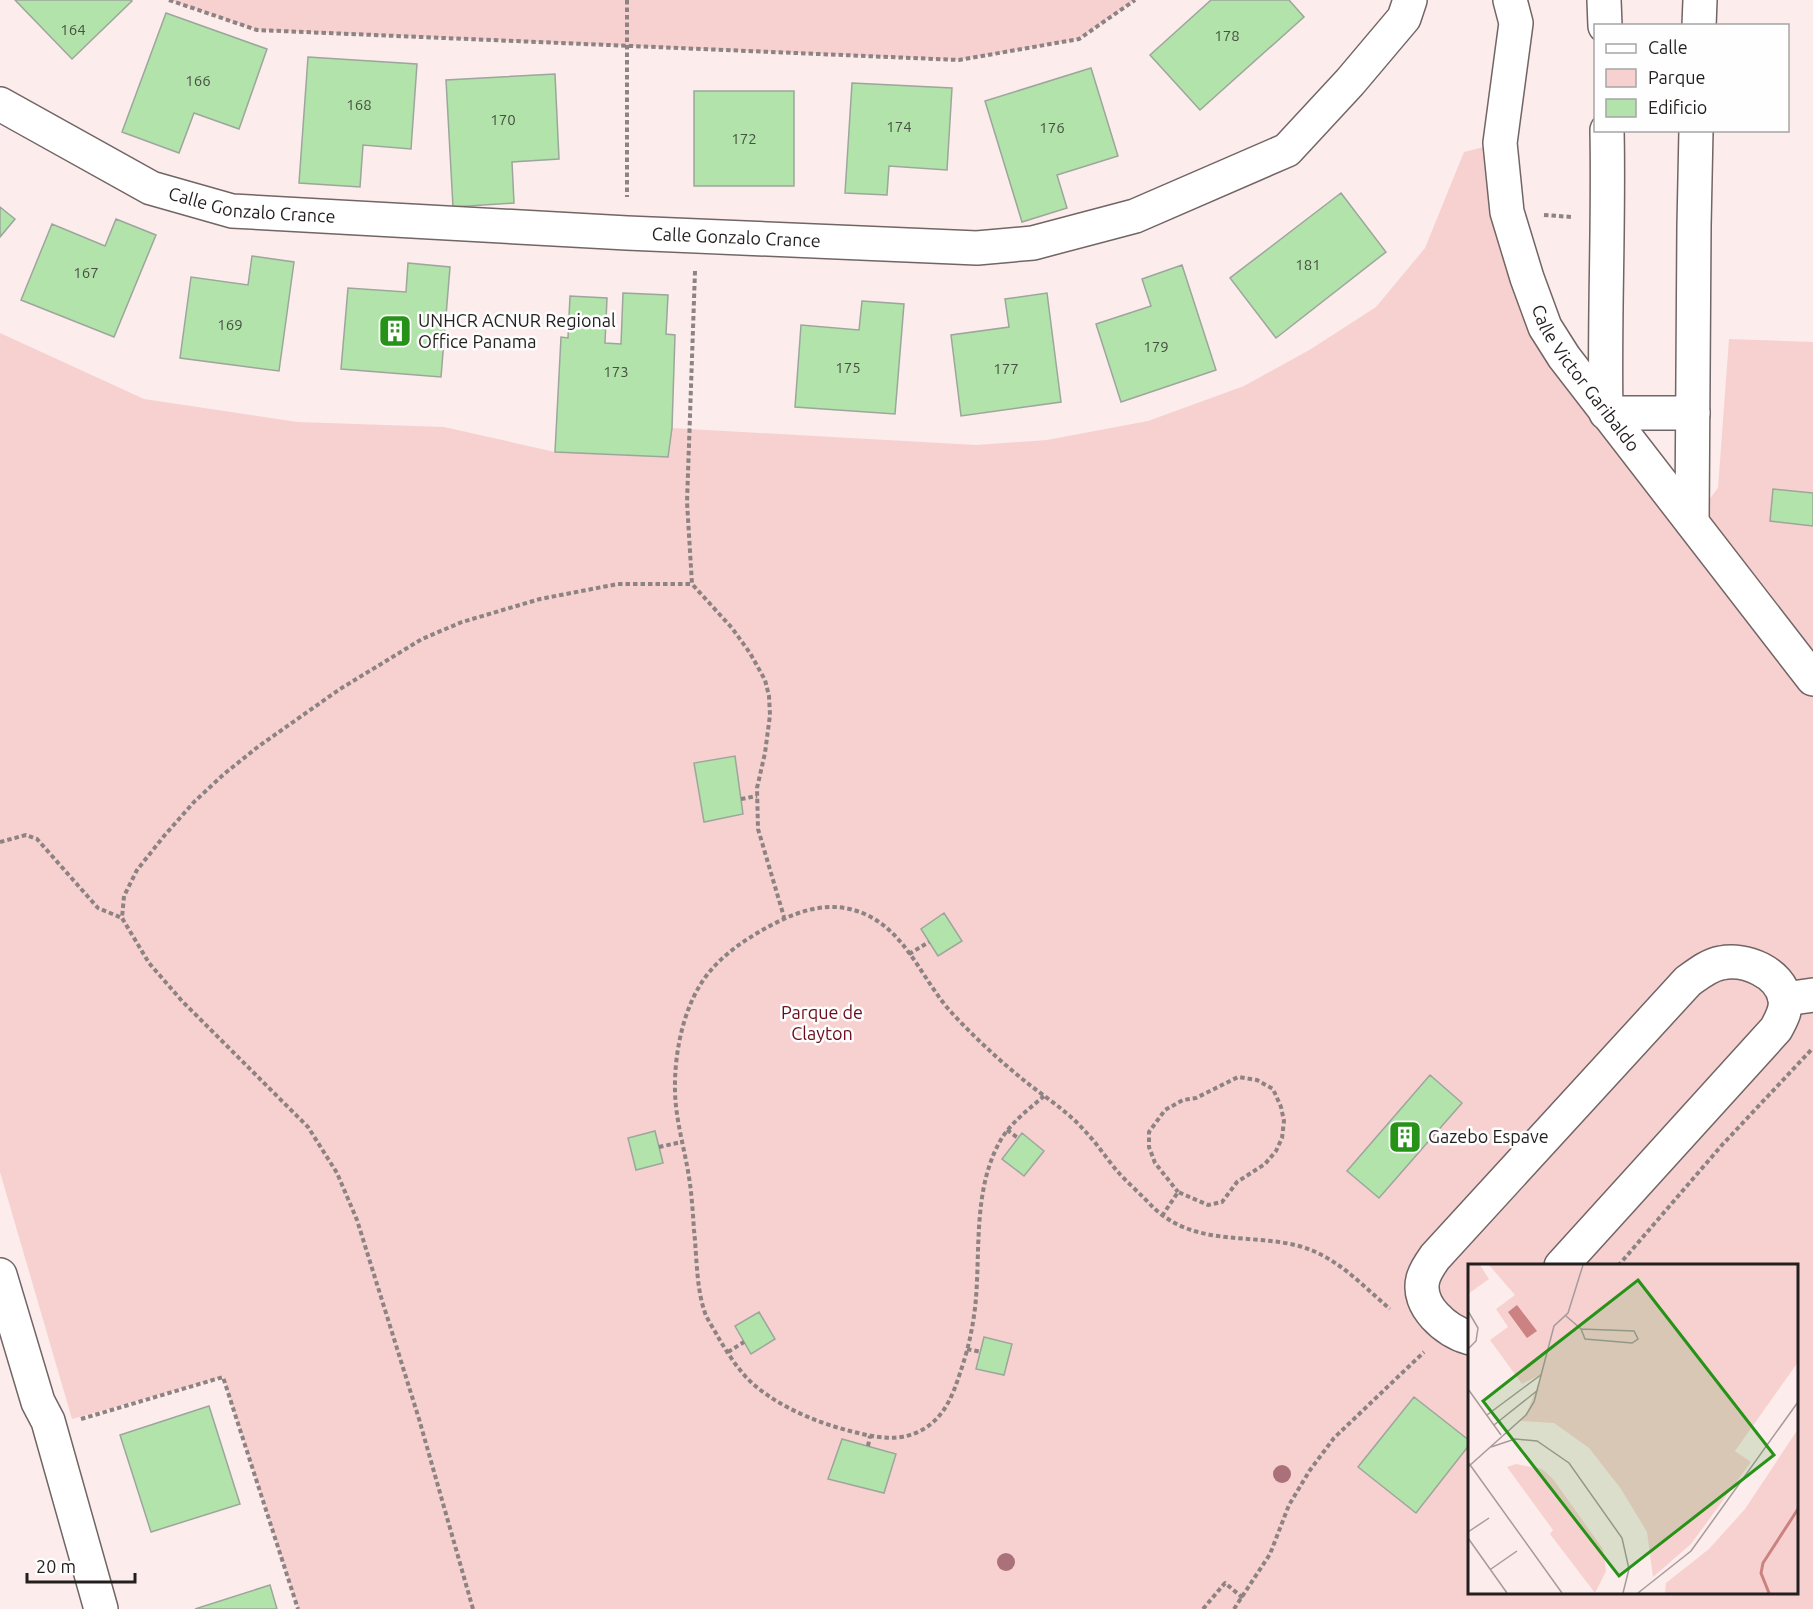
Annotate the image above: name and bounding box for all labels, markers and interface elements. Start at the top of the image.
house number: 164 [60,21,86,38]
legend [1594,24,1789,132]
house number: 178 [1214,27,1240,44]
text: Calle [1648,37,1688,57]
text: Parque [1648,67,1705,87]
house number: 166 [185,72,211,89]
house number: 168 [346,96,372,113]
text: Edificio [1648,97,1707,117]
house number: 170 [490,111,516,128]
house number: 174 [886,118,912,135]
house number: 176 [1039,119,1065,136]
house number: 172 [731,130,757,147]
street label: Calle Gonzalo Crance [166,183,336,226]
street label: Calle Gonzalo Crance [651,223,821,250]
house number: 181 [1295,256,1321,273]
house number: 167 [73,264,99,281]
street label: Calle Victor Garibaldo [1529,302,1644,455]
place label: UNHCR ACNUR Regional Office Panama [418,310,616,351]
building icon: UNHCR ACNUR Regional Office Panama [377,313,413,349]
house number: 169 [217,316,243,333]
house number: 179 [1143,338,1169,355]
house number: 175 [835,359,861,376]
house number: 177 [993,360,1019,377]
house number: 173 [603,363,629,380]
park label: Parque de Clayton [781,1002,863,1043]
building icon: Gazebo Espave [1387,1119,1423,1155]
place label: Gazebo Espave [1428,1126,1549,1146]
inset map [1468,1264,1798,1594]
scale bar [27,1546,135,1584]
text: 20 m [36,1556,76,1576]

